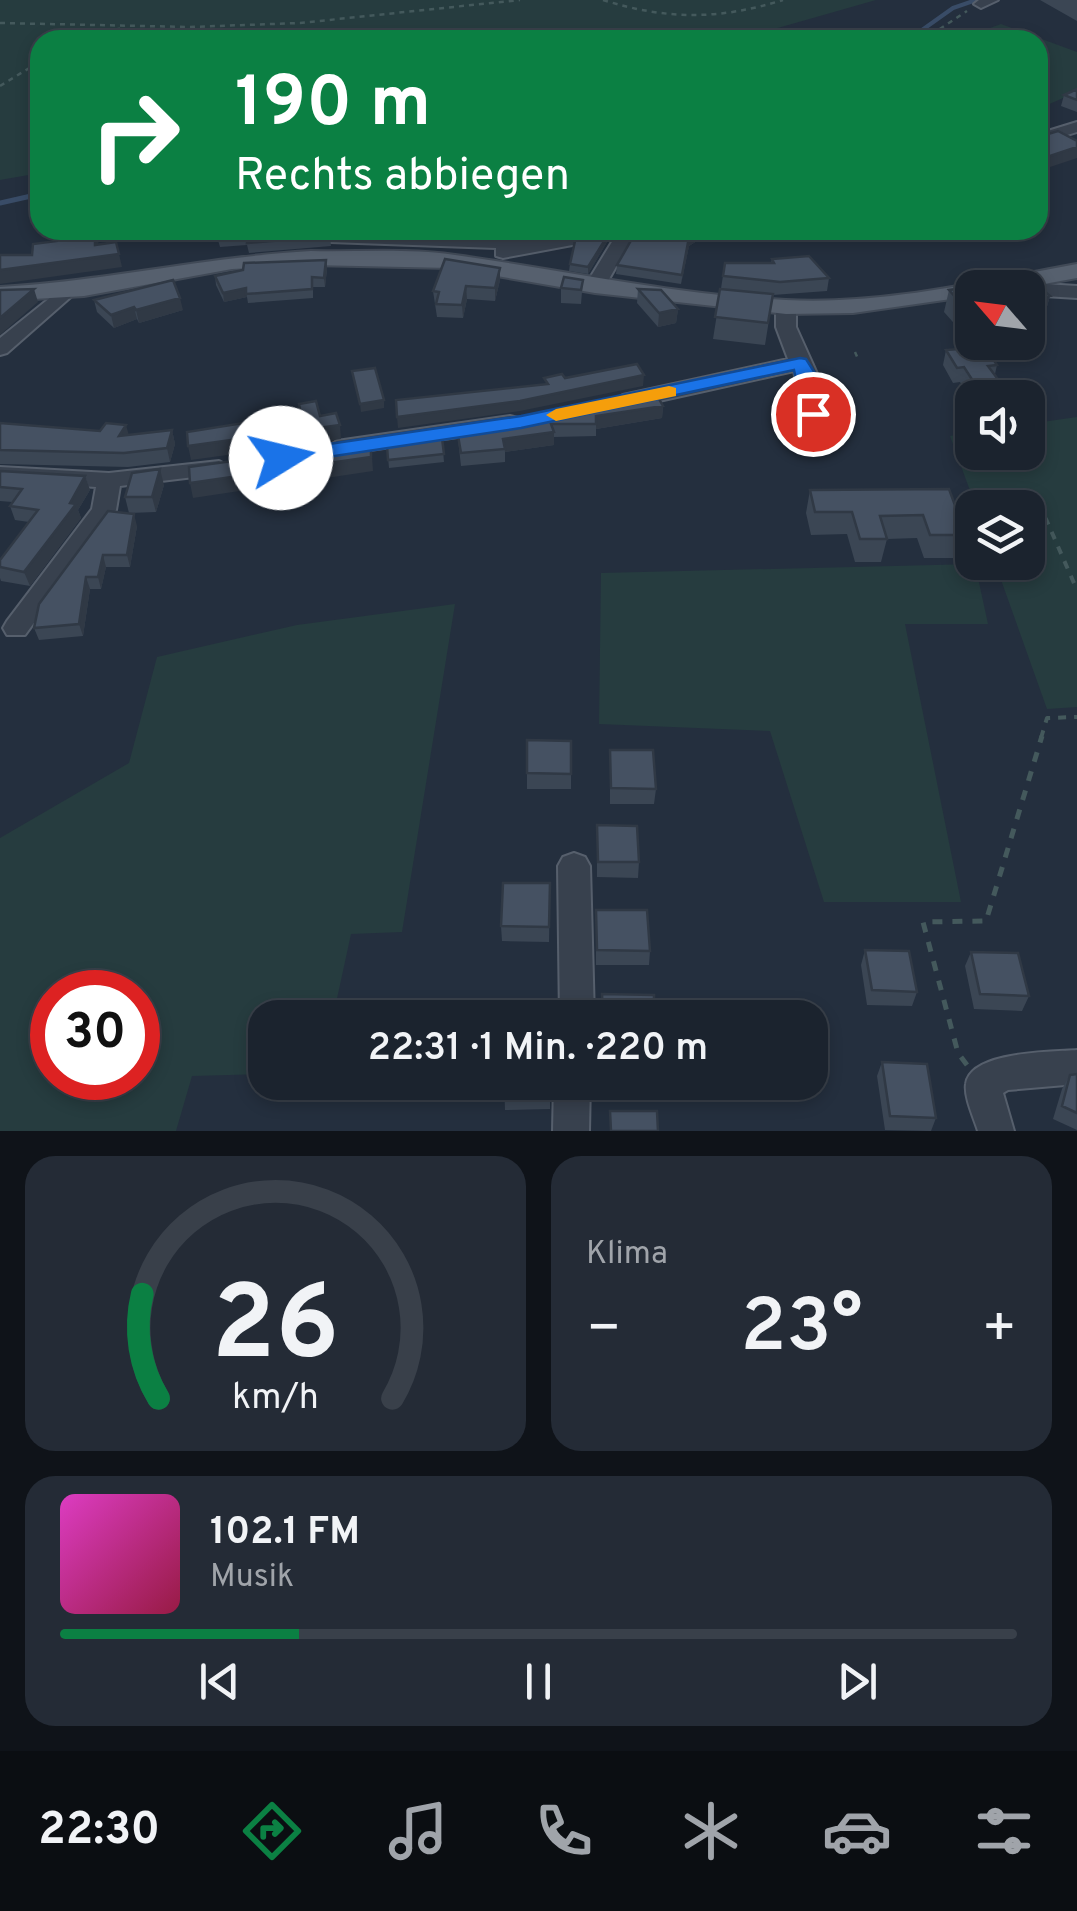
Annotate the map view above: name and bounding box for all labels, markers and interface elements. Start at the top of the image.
text: 190 m [235,62,431,151]
icon: right [70,70,200,200]
text: Rechts abbiegen [235,149,570,206]
north arrow [955,270,1045,360]
map controls [955,270,1045,580]
pin [771,372,856,457]
button: sound [955,380,1045,470]
icon: arrive [786,387,841,442]
position arrow [229,406,333,510]
button: layers [955,490,1045,580]
speed limit sign: 30 [30,970,160,1100]
text: 22:31 · 1 Min. · 220 m [368,1025,708,1074]
text: Klima [586,1235,668,1275]
text: 26 [212,1264,339,1396]
text: 23° [741,1283,862,1378]
text: − [586,1296,621,1366]
text: + [982,1296,1017,1366]
text: km/h [232,1376,319,1422]
text: 102.1 FM [210,1509,360,1558]
text: Musik [210,1558,294,1598]
icon: previous [192,1654,247,1709]
icon: pause [511,1654,566,1709]
icon: next [830,1654,885,1709]
icon: directions [237,1796,307,1866]
icon: music [383,1796,453,1866]
icon: phone [529,1796,599,1866]
icon: climate [676,1796,746,1866]
icon: car [822,1796,892,1866]
icon: filters [969,1796,1039,1866]
text: 22:30 [38,1803,160,1860]

